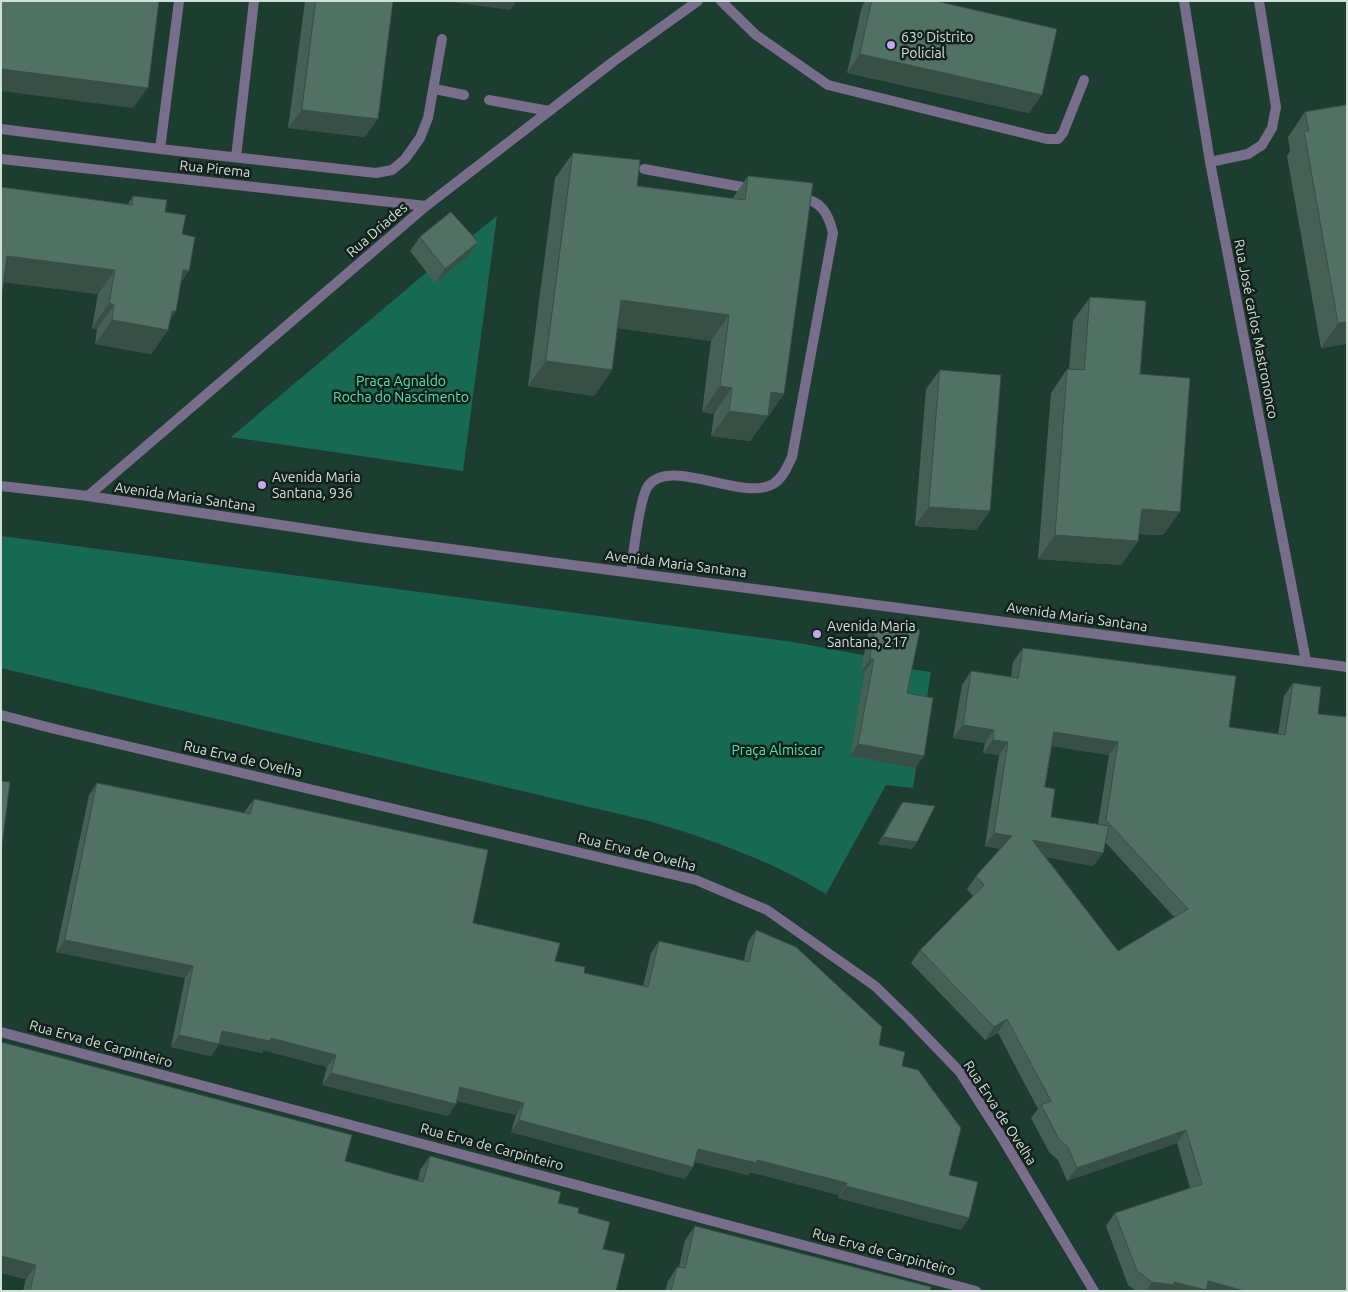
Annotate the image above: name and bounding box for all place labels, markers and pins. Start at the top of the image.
place label: 63º Distrito Policial [901,29,973,62]
marker: 63º Distrito Policial [885,39,897,51]
place label: Avenida Maria Santana, 936 [272,469,361,502]
marker: Avenida Maria Santana, 936 [256,479,268,491]
place label: Avenida Maria Santana, 217 [827,618,916,650]
marker: Avenida Maria Santana, 217 [811,628,823,640]

